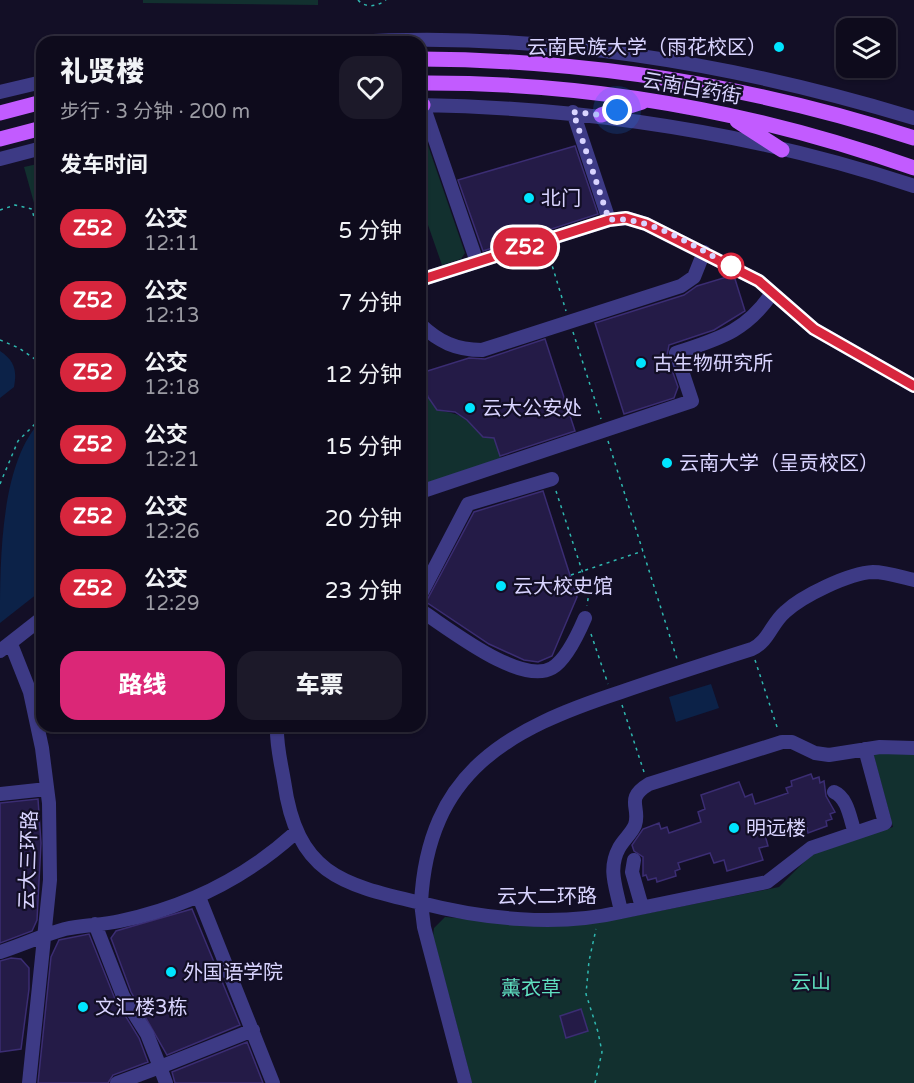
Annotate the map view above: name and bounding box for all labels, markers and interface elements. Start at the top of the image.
map controls [836,18,896,78]
button: layers [836,18,896,78]
place label: 云南民族大学（雨花校区） [527,36,767,60]
marker: 云南民族大学（雨花校区） [772,40,786,54]
text: 礼贤楼 [60,55,144,89]
button: heart [339,56,402,119]
street label: 云南白药街 [641,68,743,109]
your location [602,95,632,125]
text: 步行 · 3 分钟 · 200 m [60,100,250,124]
text: 发车时间 [60,152,148,178]
place label: 北门 [541,187,581,211]
marker: 北门 [522,191,536,205]
text: 公交 [144,206,188,232]
text: Z52 [73,216,113,241]
text: 5 分钟 [338,218,402,244]
line badge: Z52 [490,228,560,266]
text: 12:11 [144,232,199,256]
text: Z52 [505,235,545,260]
unlabelled marker [718,253,744,279]
text: 公交 [144,278,188,304]
text: Z52 [73,288,113,313]
text: 7 分钟 [338,290,402,316]
text: 12:13 [144,304,199,328]
text: 公交 [144,350,188,376]
place label: 古生物研究所 [653,352,773,376]
marker: 古生物研究所 [634,356,648,370]
text: Z52 [73,360,113,385]
text: 12 分钟 [325,362,402,388]
text: 12:18 [144,376,199,400]
place label: 云大公安处 [482,397,582,421]
marker: 云大公安处 [463,401,477,415]
text: 公交 [144,422,188,448]
text: Z52 [73,432,113,457]
text: 15 分钟 [325,434,402,460]
text: 12:21 [144,448,199,472]
place label: 云南大学（呈贡校区） [679,452,879,476]
marker: 云南大学（呈贡校区） [660,456,674,470]
text: 公交 [144,494,188,520]
text: Z52 [73,504,113,529]
text: 20 分钟 [325,506,402,532]
text: 12:26 [144,520,199,544]
text: 公交 [144,566,188,592]
place label: 云大校史馆 [513,575,613,599]
text: Z52 [73,576,113,601]
text: 23 分钟 [325,578,402,604]
marker: 云大校史馆 [494,579,508,593]
text: 12:29 [144,592,199,616]
button: 路线 [60,651,225,720]
button: 车票 [237,651,402,720]
street label: 云大三环路 [15,810,43,910]
place label: 明远楼 [746,817,806,841]
marker: 明远楼 [727,821,741,835]
street label: 云大二环路 [497,885,597,909]
place label: 外国语学院 [183,961,283,985]
marker: 外国语学院 [164,965,178,979]
park label: 云山 [791,971,831,995]
park label: 薰衣草 [501,977,561,1001]
place label: 文汇楼3栋 [95,996,188,1020]
marker: 文汇楼3栋 [76,1000,90,1014]

